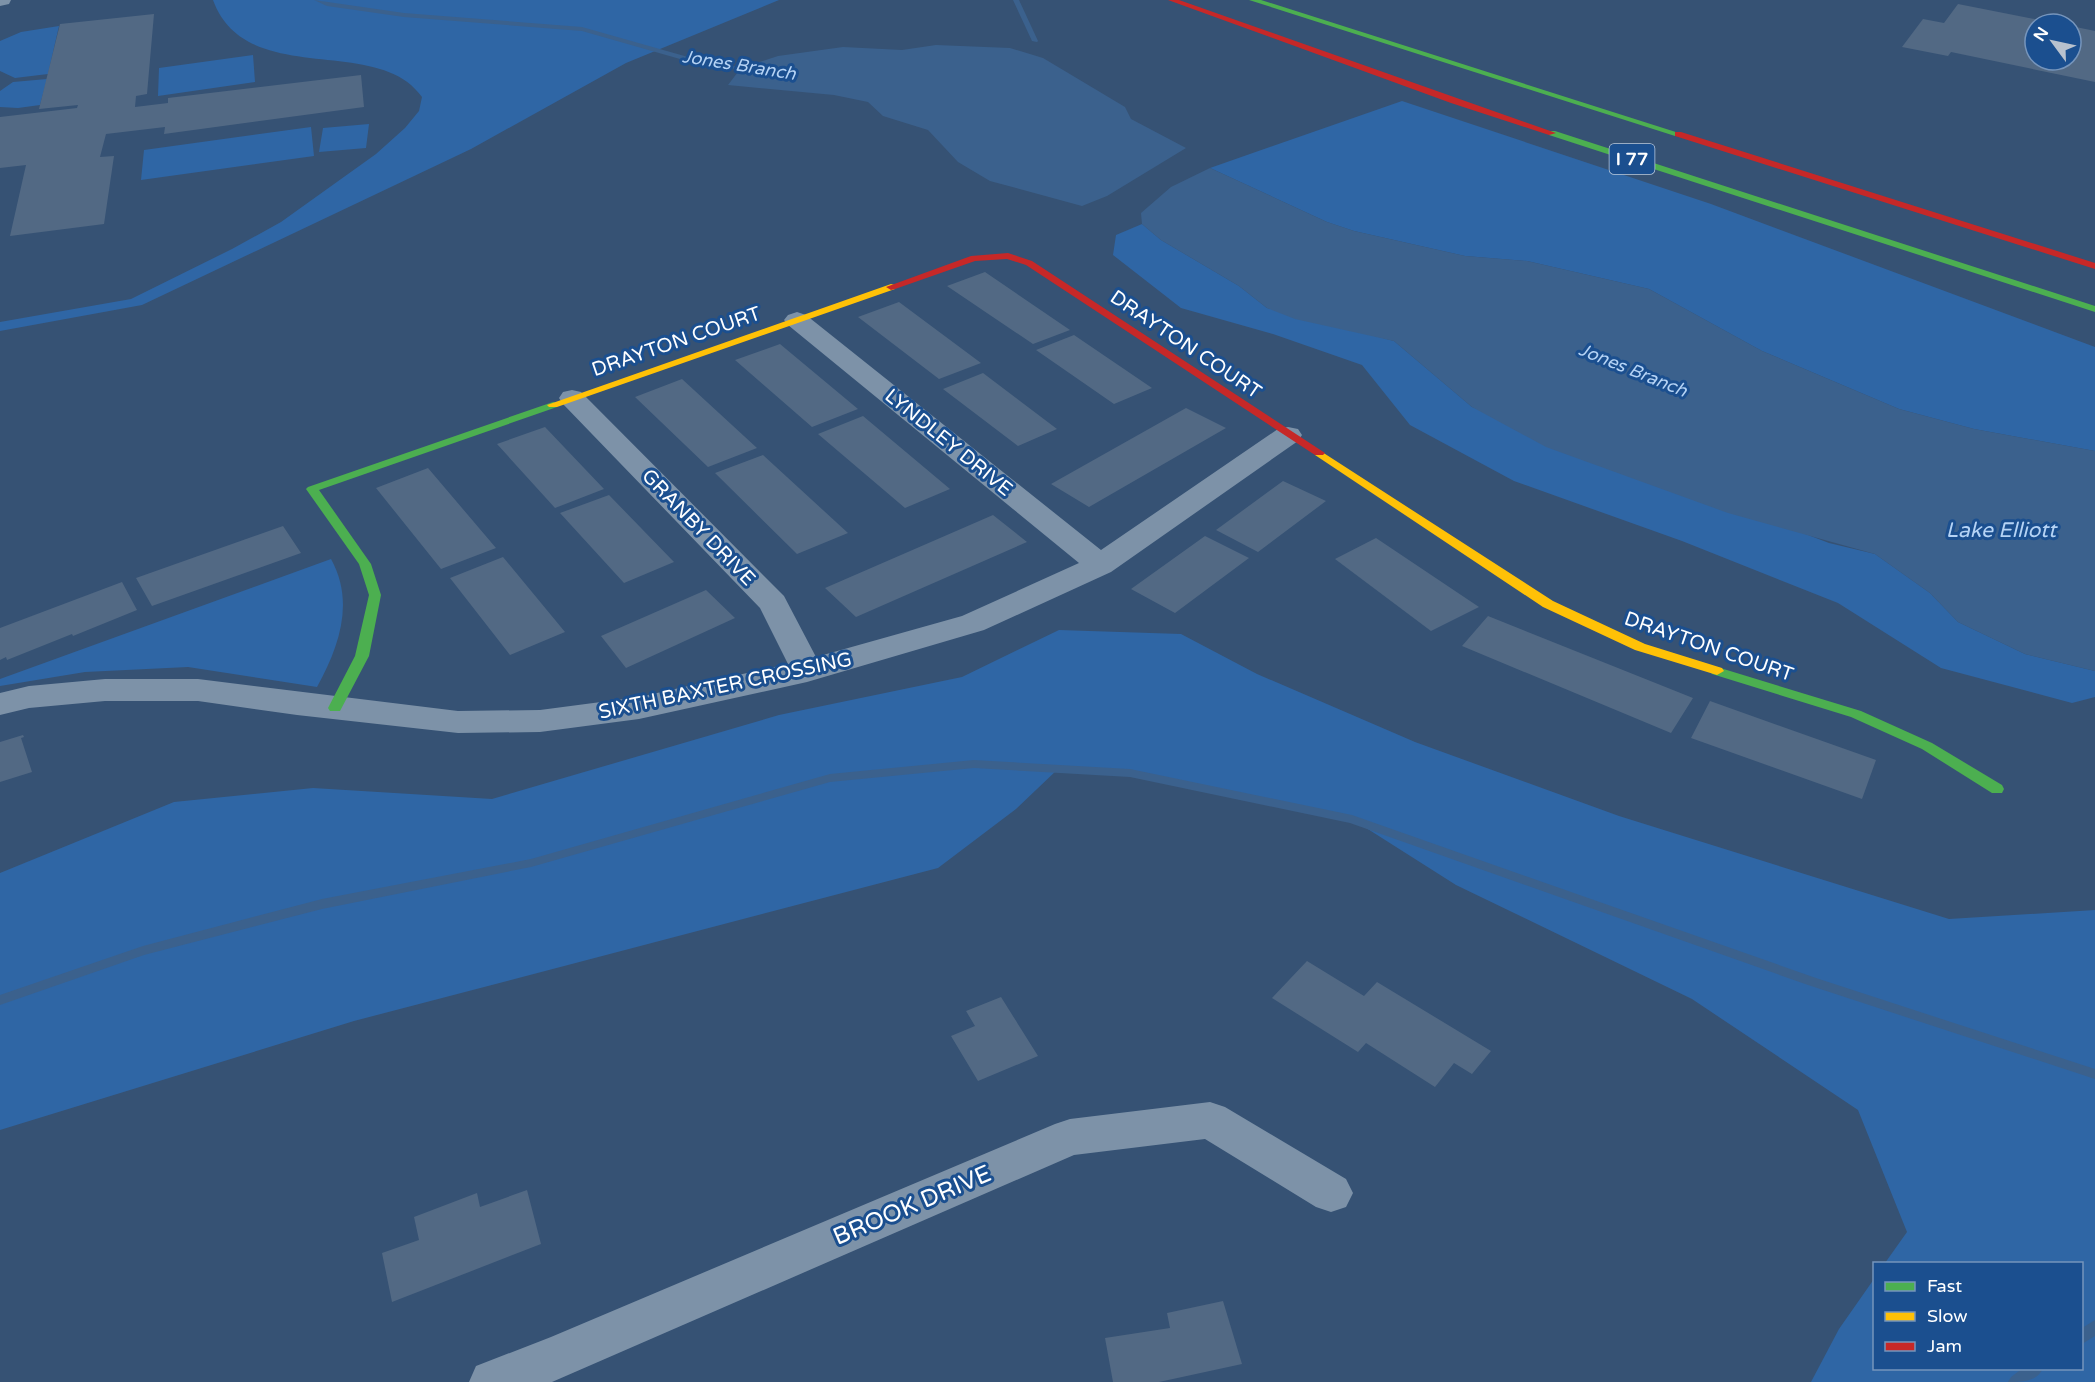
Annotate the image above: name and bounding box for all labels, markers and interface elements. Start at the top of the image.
north arrow [2023,12,2083,72]
text: N [2029,24,2053,45]
water label: Jones Branch [681,45,798,85]
road number: I 77 [1610,144,1654,174]
street label: DRAYTON COURT [1105,285,1266,404]
street label: DRAYTON COURT [589,302,764,382]
water label: Jones Branch [1576,338,1691,402]
street label: LYNDLEY DRIVE [880,384,1017,502]
street label: GRANBY DRIVE [636,464,760,591]
water label: Lake Elliott [1946,518,2058,543]
street label: DRAYTON COURT [1621,607,1796,687]
street label: SIXTH BAXTER CROSSING [596,647,854,725]
street label: BROOK DRIVE [829,1159,996,1252]
legend [1873,1262,2083,1370]
text: Fast [1927,1275,1962,1297]
text: Slow [1927,1305,1968,1327]
text: Jam [1927,1335,1962,1357]

